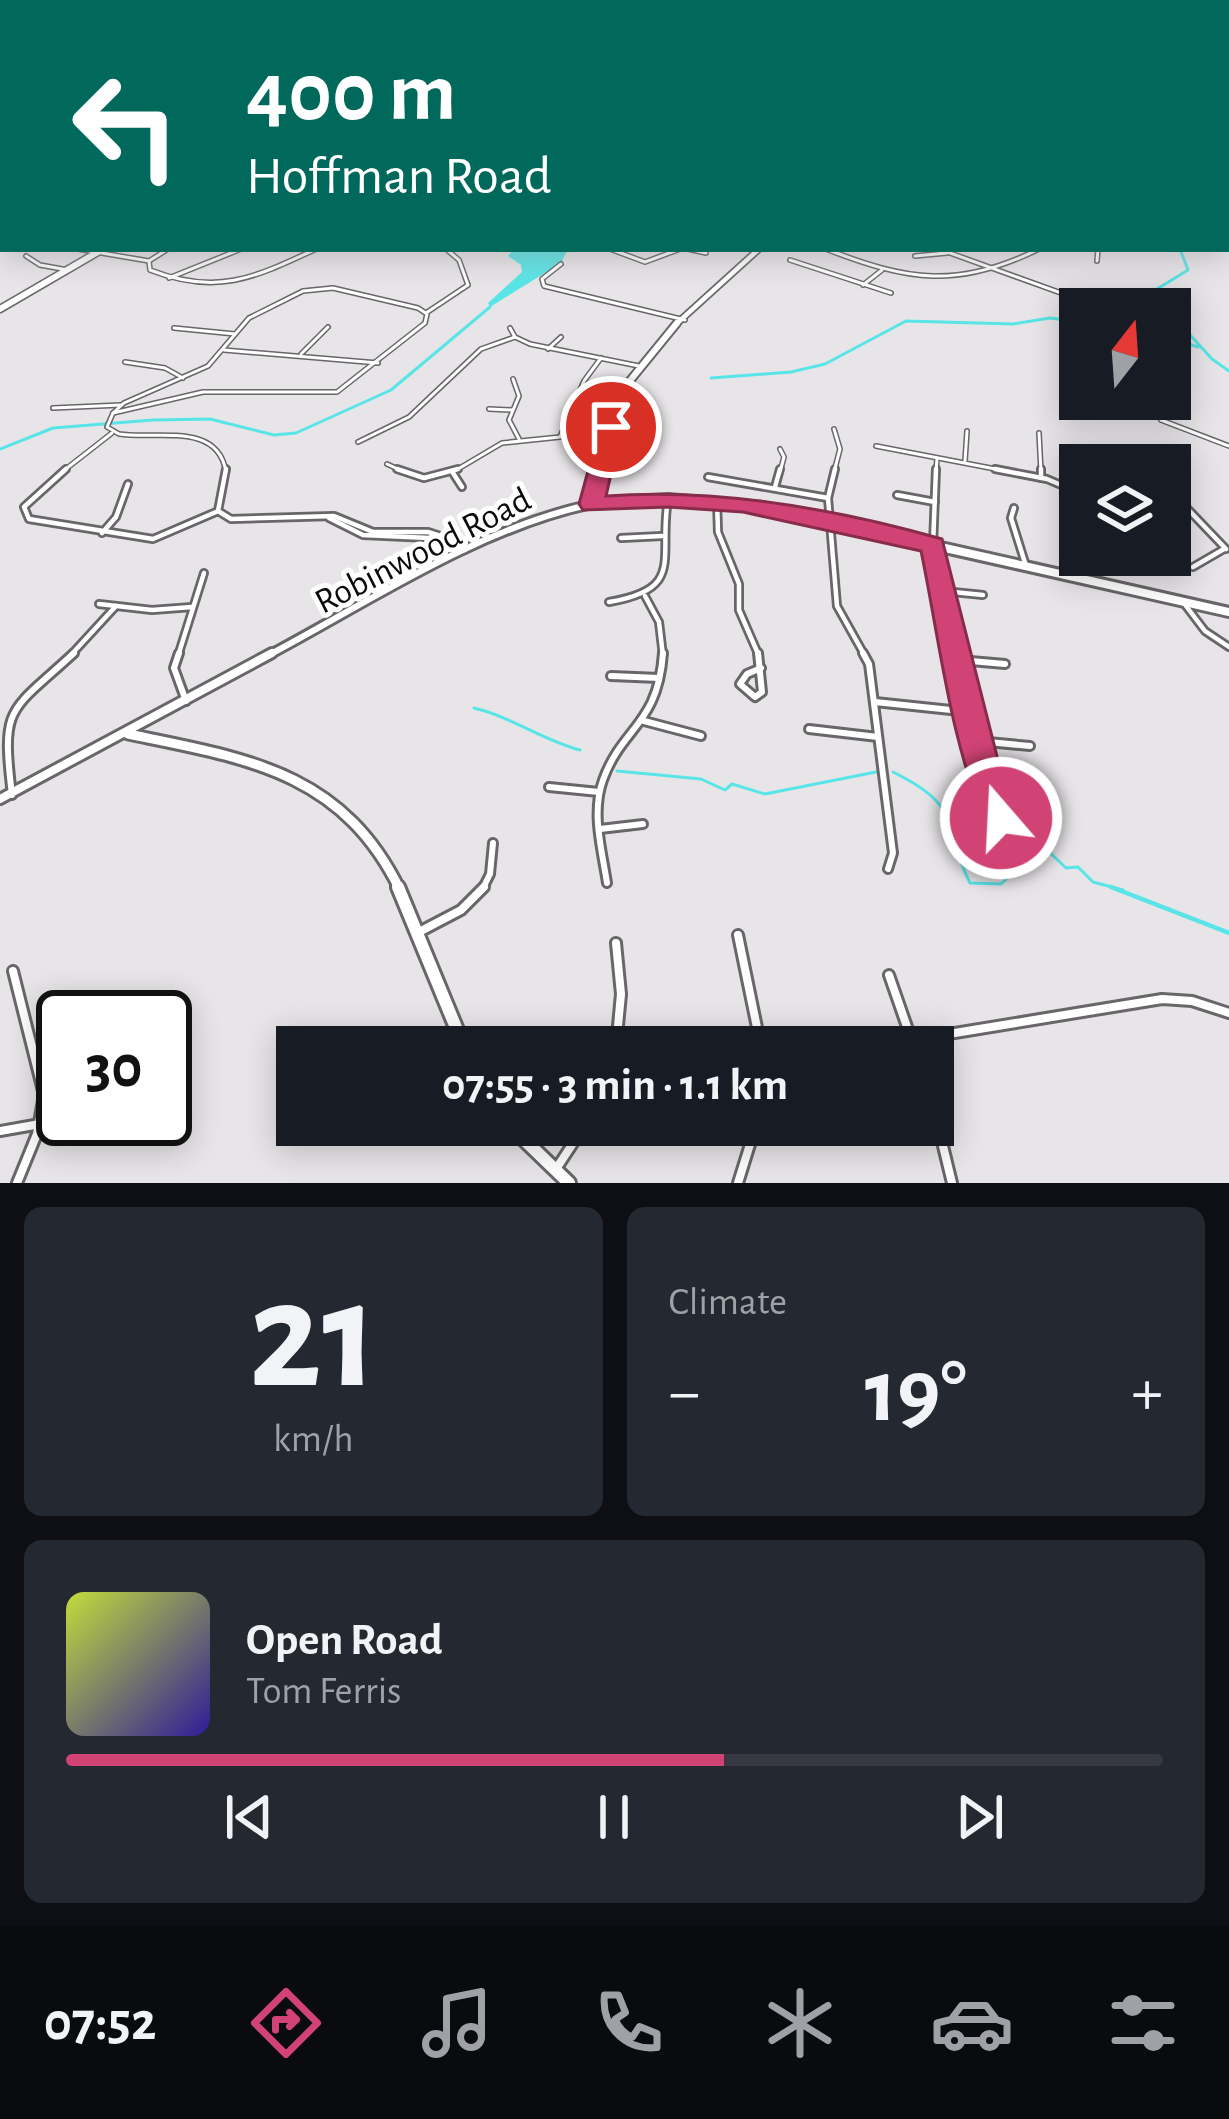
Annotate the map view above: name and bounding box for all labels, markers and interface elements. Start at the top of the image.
icon: left [48,48,204,204]
text: 400 m [246,52,456,136]
text: Hoffman Road [246,150,552,204]
north arrow [1059,288,1191,420]
map controls [1059,288,1191,576]
pin [560,376,662,478]
icon: arrive [578,394,644,460]
button: layers [1059,444,1191,576]
street label: Robinwood Road [309,481,537,621]
position arrow [938,755,1064,881]
speed limit sign: 30 [36,990,192,1146]
text: 07:55 · 3 min · 1.1 km [442,1063,788,1108]
text: 21 [248,1260,378,1416]
text: Climate [669,1283,787,1322]
text: 19° [865,1348,967,1438]
text: − [669,1360,700,1426]
text: + [1131,1360,1163,1426]
text: km/h [273,1420,353,1459]
text: Open Road [246,1618,443,1663]
text: Tom Ferris [246,1672,402,1711]
icon: previous [216,1784,282,1850]
icon: pause [581,1784,647,1850]
icon: next [947,1784,1013,1850]
icon: directions [244,1981,328,2065]
icon: music [415,1981,499,2065]
icon: phone [587,1981,671,2065]
icon: climate [758,1981,842,2065]
icon: car [930,1981,1014,2065]
icon: filters [1101,1981,1185,2065]
text: 07:52 [44,1996,156,2050]

